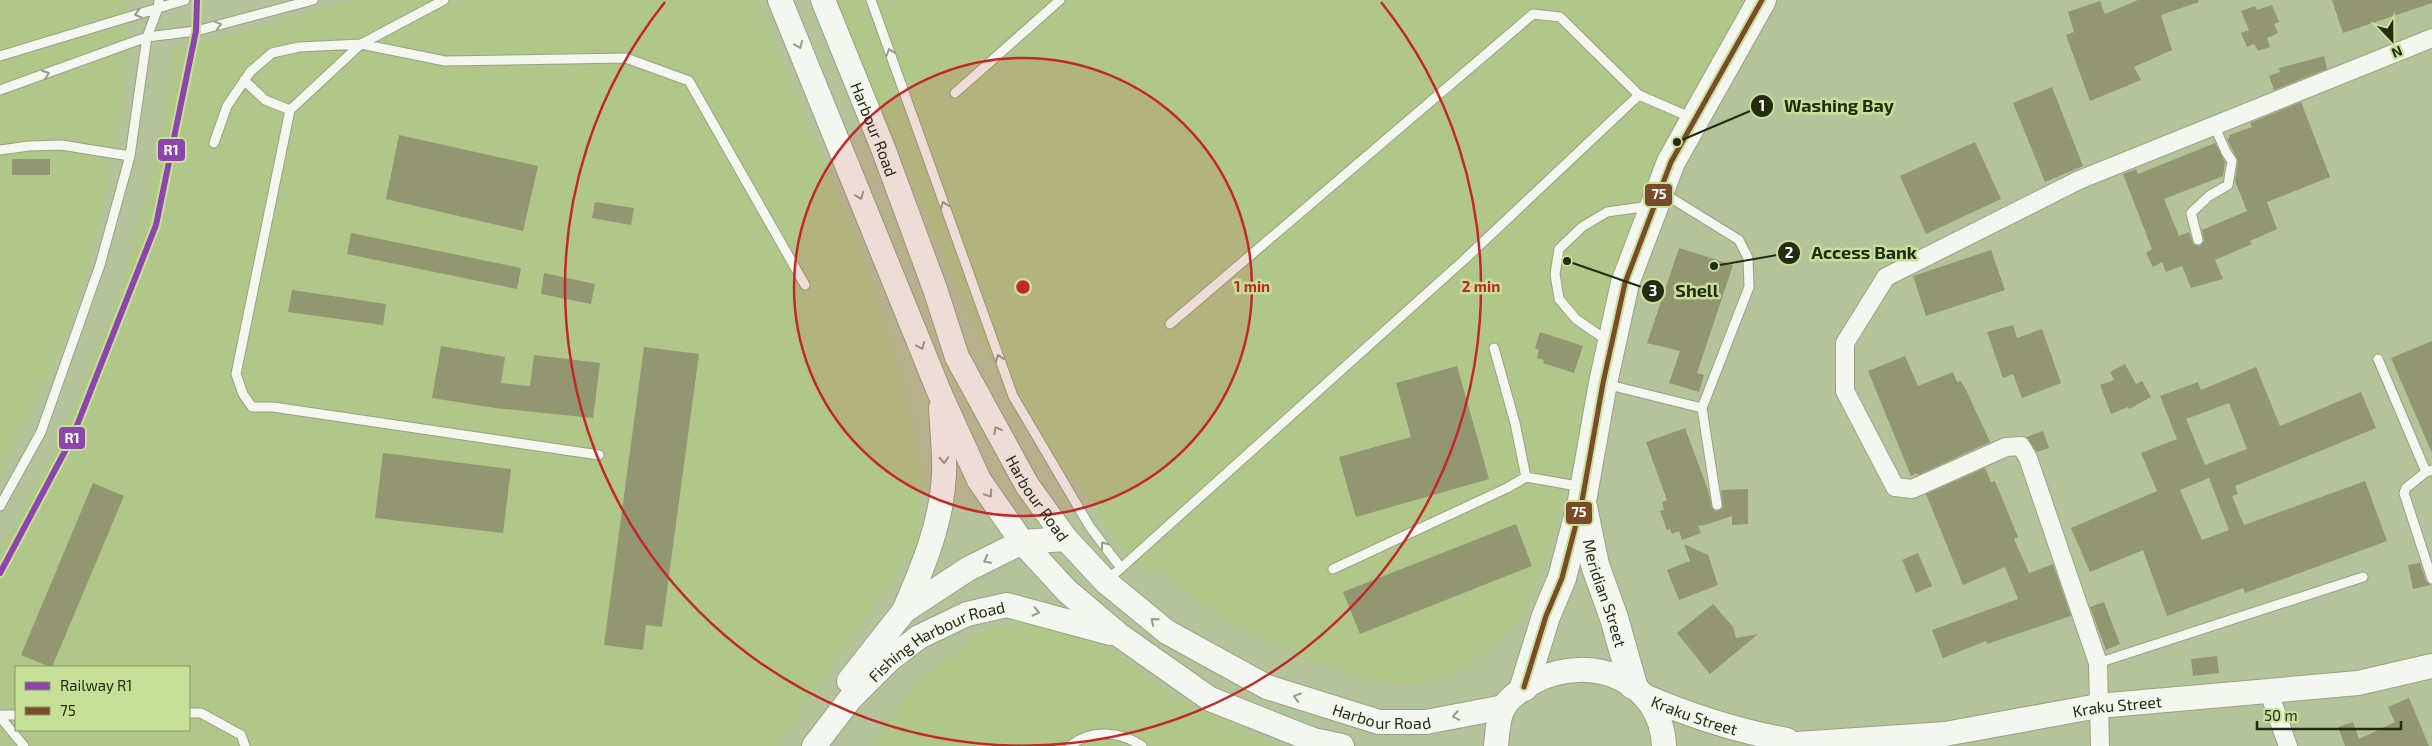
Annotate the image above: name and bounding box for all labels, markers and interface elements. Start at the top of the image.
one-way arrow [135,9,143,19]
north arrow [2367,15,2417,65]
one-way arrow [214,21,222,31]
one-way arrow [792,40,803,49]
text: N [2389,43,2405,62]
one-way arrow [886,49,896,57]
one-way arrow [41,70,50,80]
street label: Harbour Road [848,79,902,179]
callout: Washing Bay [1749,89,1904,122]
text: Washing Bay [1784,94,1895,116]
text: 1 [1759,96,1765,114]
line badge: R1 [157,138,186,162]
text: R1 [163,141,179,158]
line badge: 75 [1644,183,1673,207]
text: 75 [1651,185,1667,202]
one-way arrow [854,191,864,200]
one-way arrow [940,202,950,210]
callout: Access Bank [1776,236,1927,269]
text: Access Bank [1811,241,1917,263]
text: 2 [1785,243,1794,261]
callout: Shell [1640,275,1728,308]
text: 1 min [1234,277,1270,295]
text: 2 min [1462,277,1500,295]
centre of rings [1014,278,1032,296]
text: Shell [1675,279,1719,301]
text: 3 [1649,281,1657,299]
one-way arrow [915,341,925,350]
one-way arrow [995,354,1005,363]
line badge: R1 [58,426,86,450]
one-way arrow [993,427,1003,436]
text: R1 [64,429,80,446]
street label: Harbour Road [1003,451,1074,545]
one-way arrow [938,456,949,464]
one-way arrow [983,488,992,497]
line badge: 75 [1565,501,1593,525]
text: 75 [1571,503,1587,520]
street label: Meridian Street [1580,537,1631,649]
one-way arrow [1101,541,1110,551]
one-way arrow [983,554,992,564]
street label: Fishing Harbour Road [864,596,1007,685]
one-way arrow [1031,606,1040,617]
one-way arrow [1151,618,1160,627]
legend [15,666,190,731]
text: Railway R1 [60,676,132,694]
street label: Kraku Street [1649,691,1740,738]
street label: Kraku Street [2071,691,2163,720]
one-way arrow [1294,692,1302,702]
scale bar [2257,698,2401,730]
street label: Harbour Road [1330,699,1433,732]
text: 75 [60,701,76,719]
text: 50 m [2264,706,2298,724]
one-way arrow [1451,711,1460,721]

